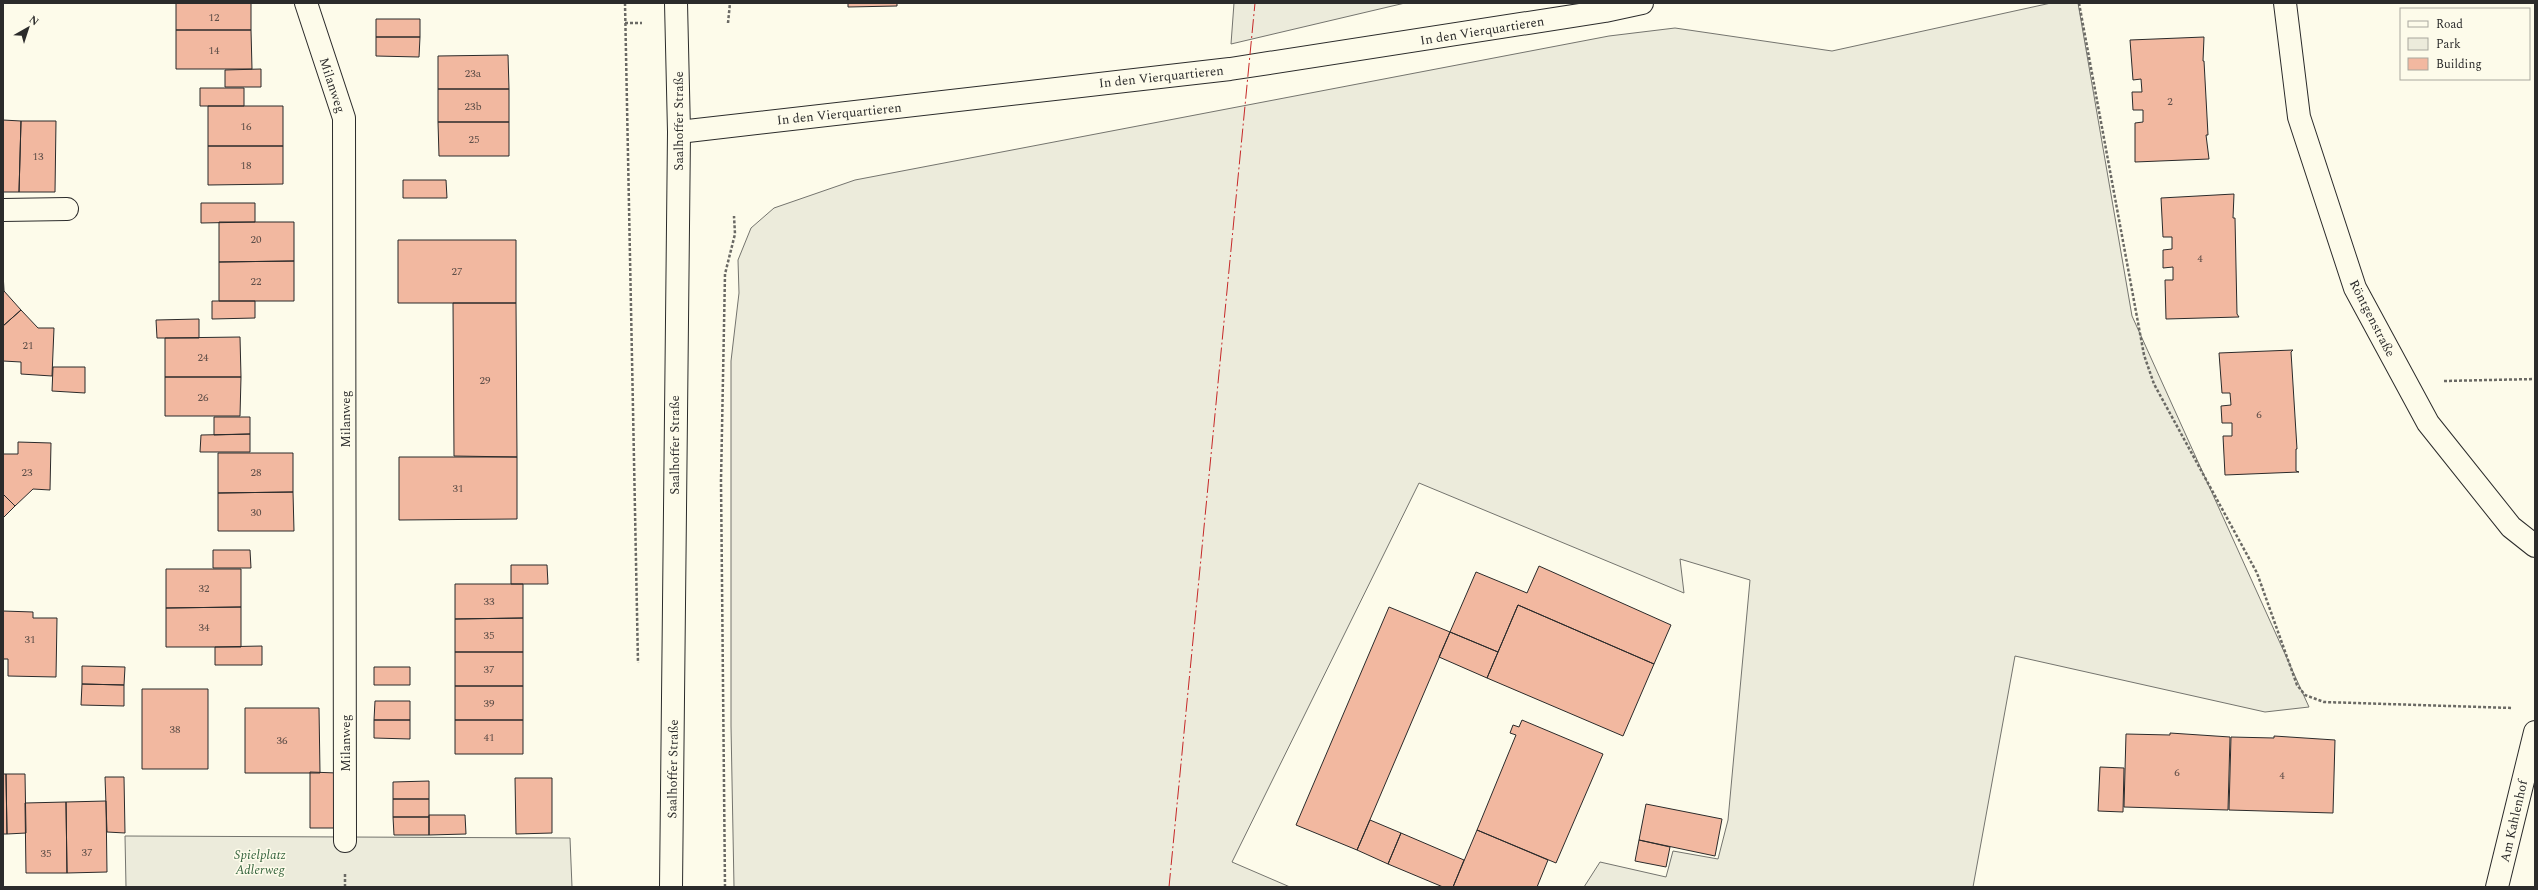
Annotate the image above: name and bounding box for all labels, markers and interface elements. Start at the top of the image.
north arrow [8,8,48,48]
legend [2400,8,2530,80]
house number: 12 [209,9,220,26]
text: N [25,11,43,30]
street label: In den Vierquartieren [1419,11,1546,51]
text: Road [2436,15,2463,34]
text: Park [2436,35,2461,54]
house number: 14 [209,42,220,59]
street label: Milanweg [314,55,350,116]
text: Building [2436,55,2482,74]
street label: In den Vierquartieren [1098,60,1225,93]
house number: 23a [465,65,482,82]
street label: Saalhoffer Straße [669,71,689,171]
house number: 2 [2167,93,2173,110]
street label: In den Vierquartieren [776,97,903,130]
house number: 23b [464,98,482,115]
house number: 16 [241,118,252,135]
house number: 25 [469,131,480,148]
house number: 13 [33,148,44,165]
house number: 18 [241,157,252,174]
house number: 20 [251,231,262,248]
house number: 4 [2197,250,2203,267]
house number: 27 [452,263,463,280]
house number: 22 [251,273,262,290]
street label: Röntgenstraße [2344,276,2400,361]
house number: 21 [23,337,34,354]
house number: 24 [198,349,209,366]
house number: 29 [480,372,491,389]
house number: 26 [198,389,209,406]
street label: Milanweg [336,390,356,448]
street label: Saalhoffer Straße [665,395,685,495]
house number: 6 [2256,406,2262,423]
house number: 23 [22,464,33,481]
house number: 28 [251,464,262,481]
house number: 31 [453,480,464,497]
house number: 30 [251,504,262,521]
house number: 32 [199,580,210,597]
house number: 33 [484,593,495,610]
house number: 34 [199,619,210,636]
house number: 35 [484,627,495,644]
house number: 31 [25,631,36,648]
house number: 37 [484,661,495,678]
house number: 39 [484,695,495,712]
street label: Milanweg [336,714,356,772]
street label: Saalhoffer Straße [662,719,684,819]
house number: 38 [170,721,181,738]
house number: 41 [484,729,495,746]
house number: 36 [277,732,288,749]
house number: 6 [2174,764,2180,781]
house number: 4 [2279,767,2285,784]
street label: Am Kahlenhof [2495,777,2533,864]
house number: 37 [82,844,93,861]
house number: 35 [41,845,52,862]
park label: Spielplatz Adlerweg [234,845,286,880]

